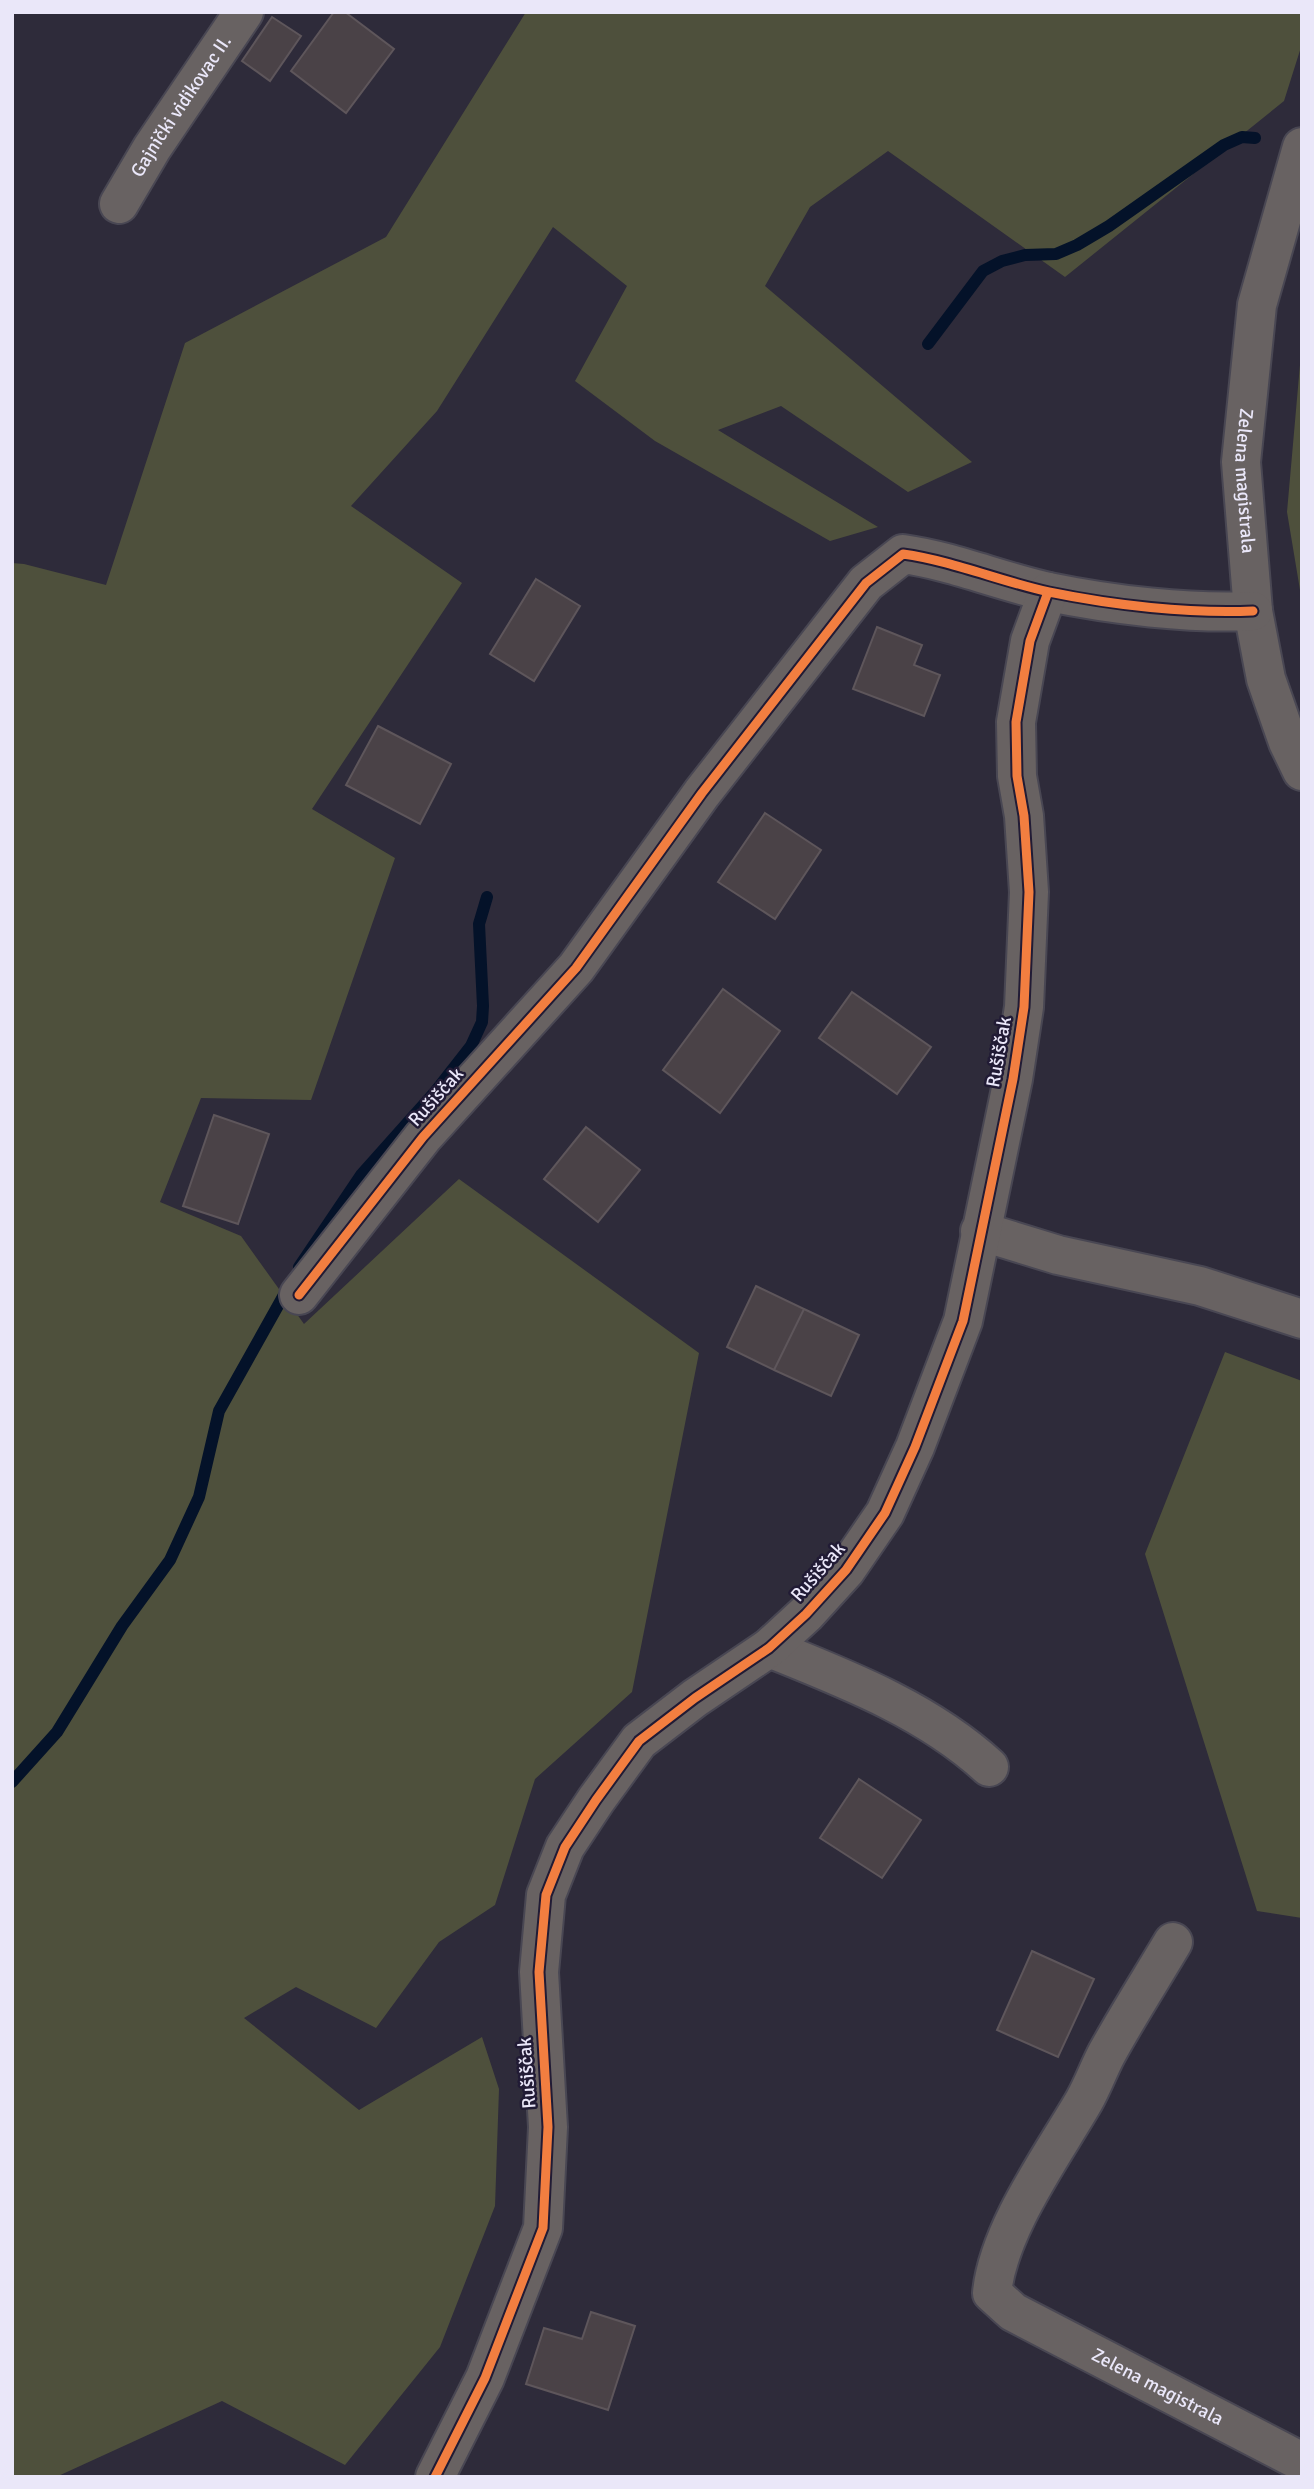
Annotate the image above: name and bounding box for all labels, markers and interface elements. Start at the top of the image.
street label: Gajnički vidikovac II. [126,30,237,181]
street label: Zelena magistrala [1229,407,1260,554]
street label: Rušiščak [981,1014,1017,1089]
street label: Rušiščak [403,1062,469,1132]
street label: Rušiščak [786,1537,851,1607]
street label: Rušiščak [513,2036,541,2109]
street label: Zelena magistrala [1087,2343,1228,2431]

